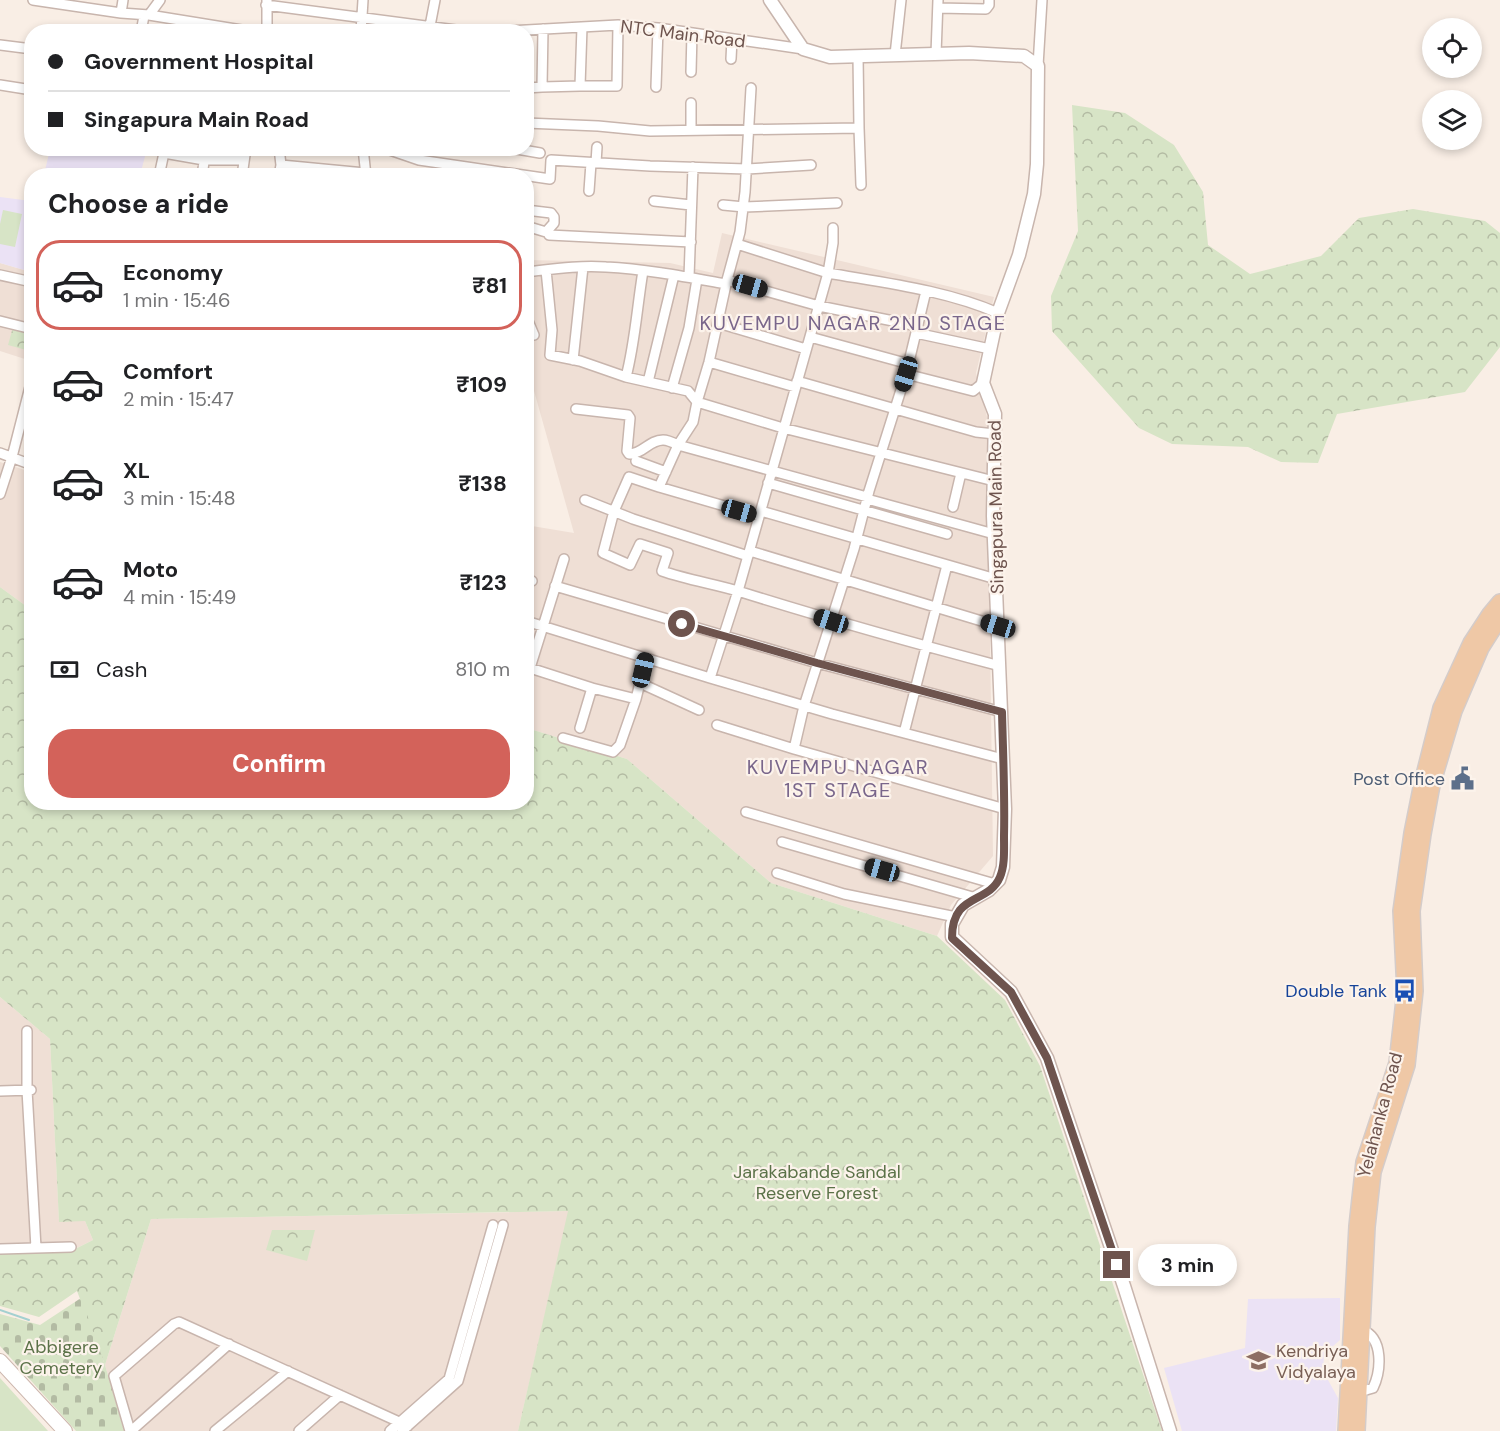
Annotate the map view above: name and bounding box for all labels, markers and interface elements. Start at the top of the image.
street label: NTC Main Road [619,14,747,54]
map controls [1422,18,1482,150]
button: locate [1422,18,1482,78]
text: Government Hospital [84,47,314,76]
button: layers [1422,90,1482,150]
text: Singapura Main Road [84,105,309,134]
text: Choose a ride [48,186,229,221]
icon: car [51,258,105,312]
text: Economy [123,258,223,287]
text: ₹81 [472,271,507,300]
car [730,272,770,300]
text: 1 min · 15:46 [123,287,230,313]
district label: KUVEMPU NAGAR 2ND STAGE [700,310,1007,336]
car [892,354,920,394]
icon: car [51,357,105,411]
text: Comfort [123,357,213,386]
text: ₹109 [456,370,507,399]
text: 2 min · 15:47 [123,386,234,412]
street label: Singapura Main Road [982,420,1010,594]
icon: car [51,456,105,510]
text: XL [123,456,150,485]
text: ₹138 [458,469,507,498]
text: 3 min · 15:48 [123,485,236,511]
car [719,497,759,525]
icon: car [51,555,105,609]
text: Moto [123,555,178,584]
text: ₹123 [460,568,507,597]
text: 4 min · 15:49 [123,584,236,610]
car [811,607,851,635]
route start [668,610,695,637]
car [978,612,1018,640]
car [630,650,656,690]
icon: cash [48,653,81,686]
text: Cash [96,655,147,684]
text: 810 m [455,656,510,682]
button: Confirm [48,729,510,798]
district label: KUVEMPU NAGAR 1ST STAGE [747,754,929,803]
public building icon: Post Office [1450,766,1476,792]
place label: Post Office [1353,767,1445,791]
car [862,856,902,884]
bus stop icon: Double Tank [1392,978,1418,1004]
place label: Double Tank [1285,979,1387,1003]
street label: Yelahanka Road [1352,1050,1408,1180]
park label: Jarakabande Sandal Reserve Forest [733,1160,901,1205]
callout: 3 min [1138,1244,1237,1286]
route end [1103,1251,1130,1278]
text: 3 min [1161,1252,1214,1278]
park label: Abbigere Cemetery [20,1335,102,1380]
place label: Kendriya Vidyalaya [1276,1339,1356,1384]
school or university icon: Kendriya Vidyalaya [1245,1348,1271,1374]

